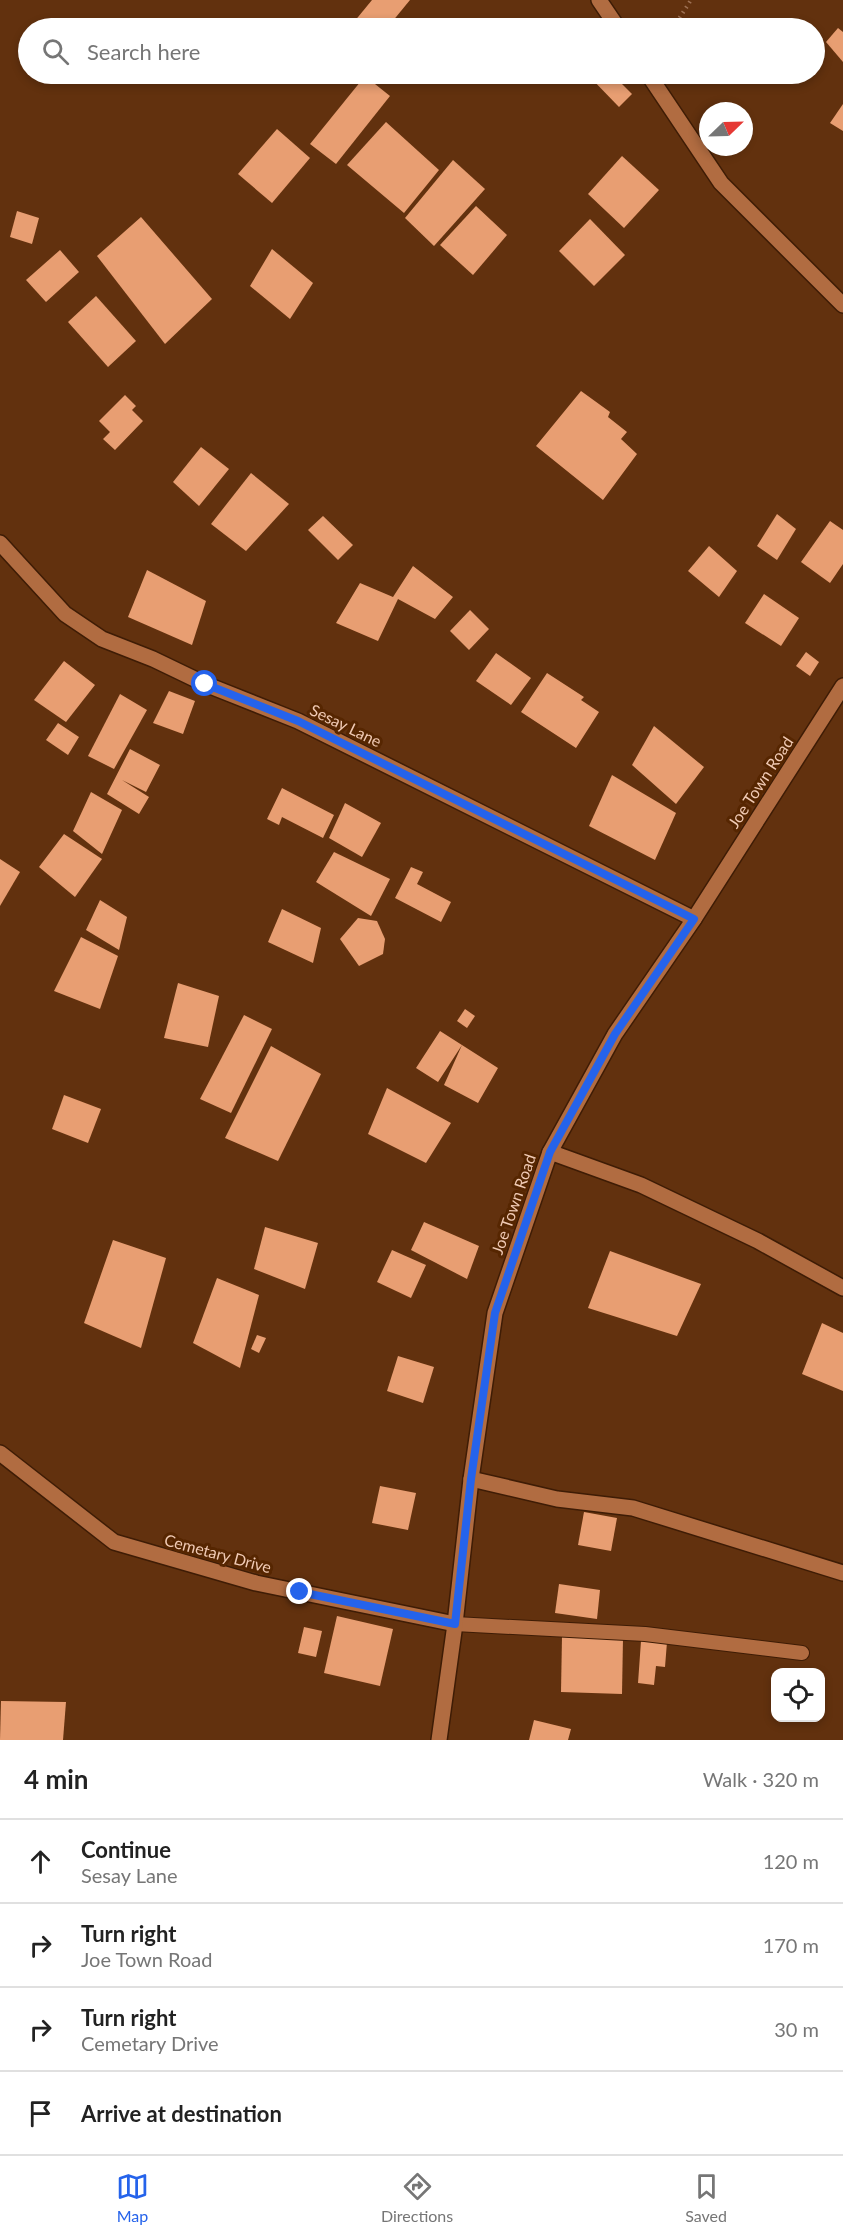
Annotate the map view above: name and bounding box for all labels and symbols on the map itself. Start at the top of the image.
north arrow [699,102,753,156]
route start [191,670,217,696]
street label: Sesay Lane [307,700,385,750]
street label: Joe Town Road [723,733,797,831]
street label: Joe Town Road [487,1151,539,1257]
street label: Cemetary Drive [162,1530,274,1576]
route end [286,1578,312,1604]

